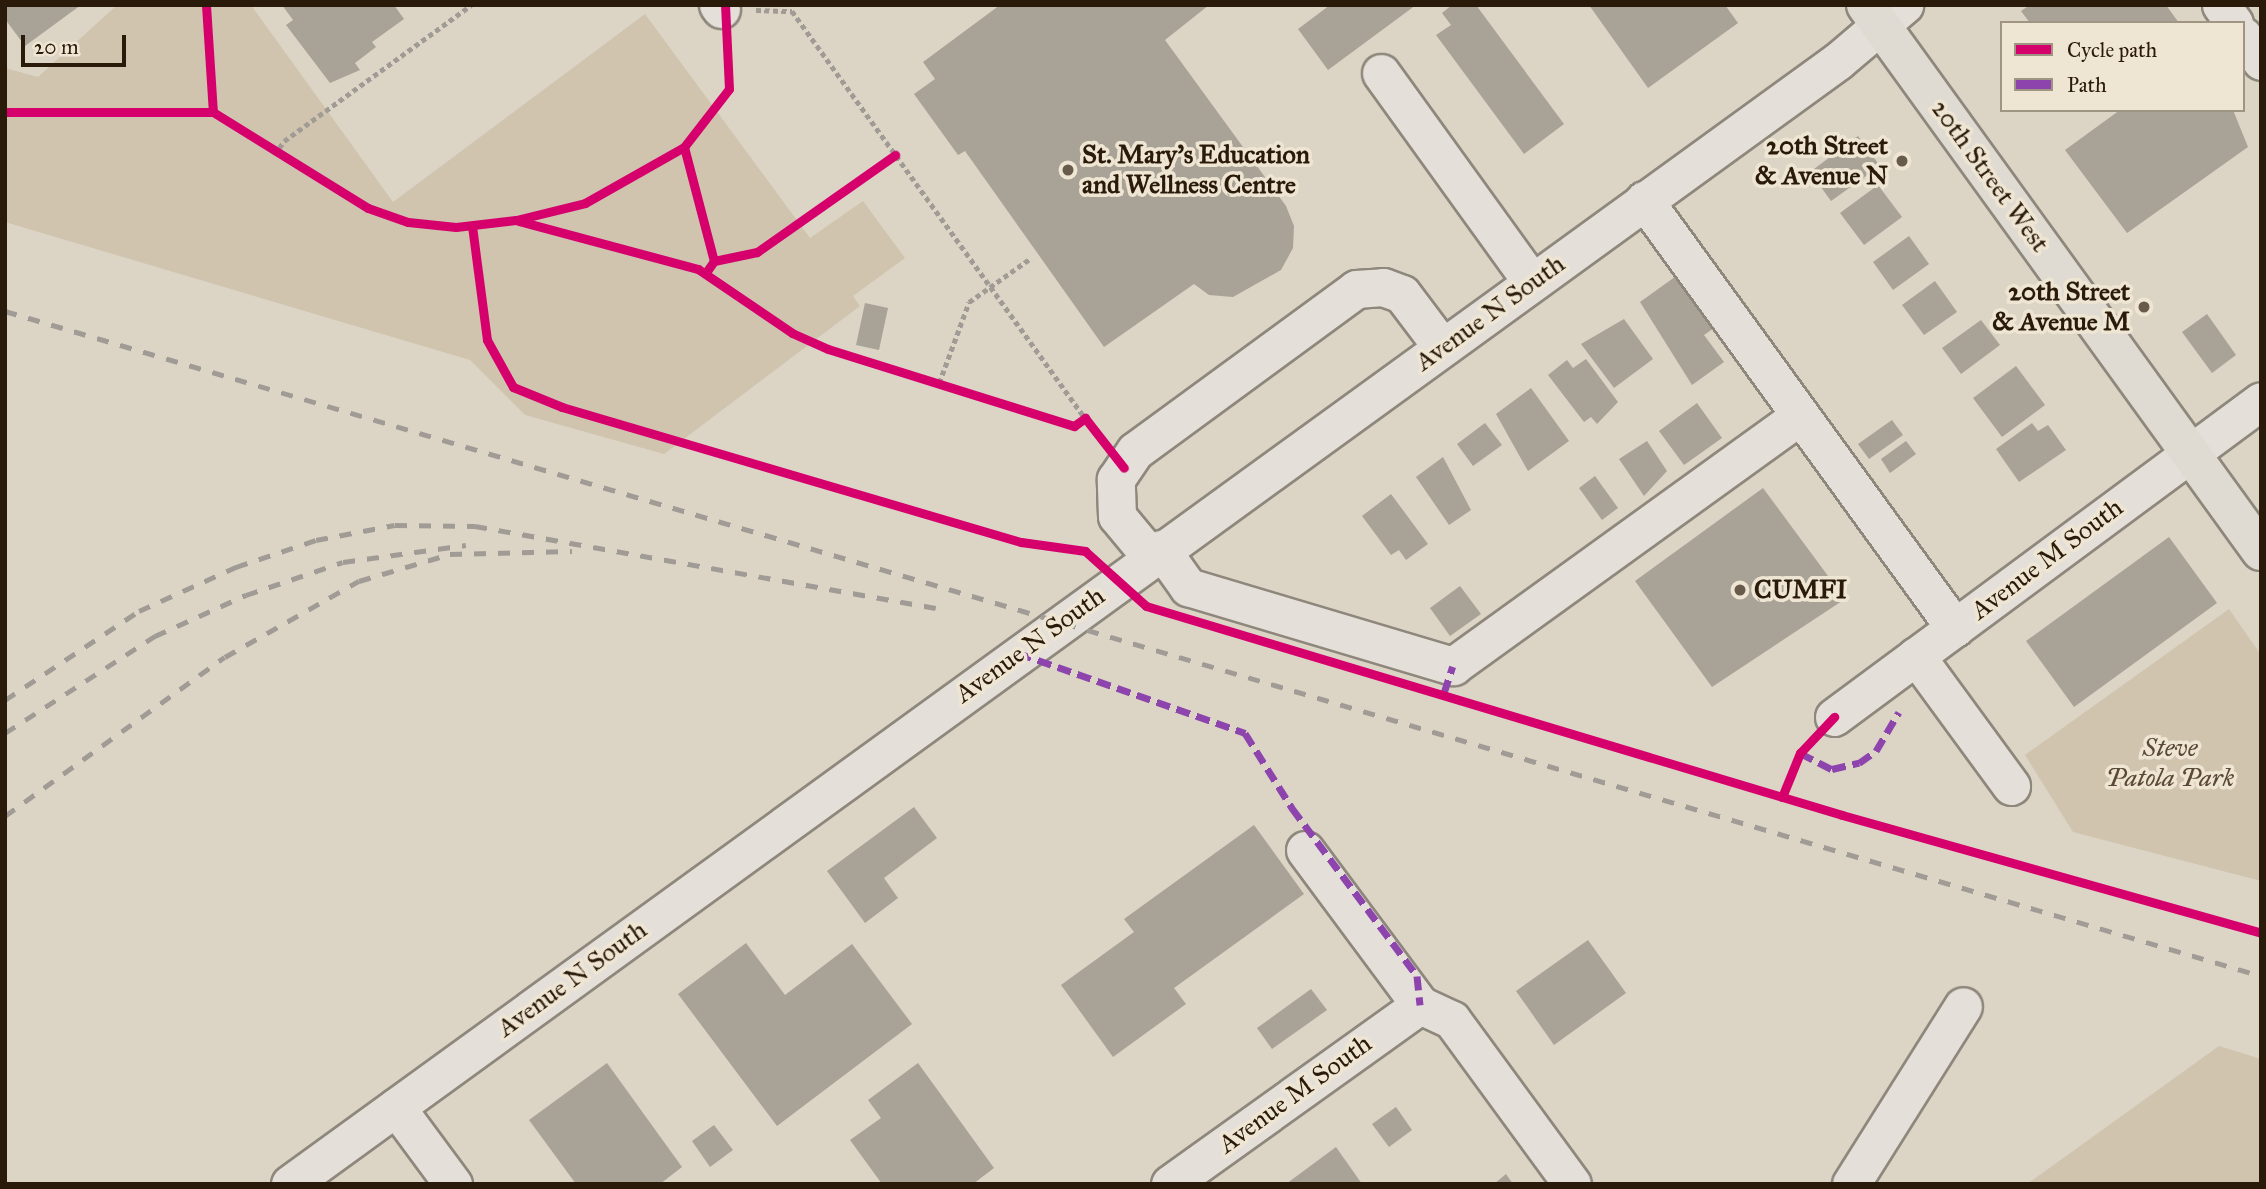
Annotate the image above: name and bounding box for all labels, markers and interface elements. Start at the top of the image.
scale bar [24,21,130,65]
legend [2000,21,2245,112]
text: 20 m [34,34,79,60]
text: Cycle path [2067,37,2157,63]
text: Path [2067,72,2107,98]
street label: 20th Street West [1924,94,2056,258]
place label: 20th Street & Avenue N [1755,130,1888,192]
place label: St. Mary's Education and Wellness Centre [1082,139,1310,200]
marker: 20th Street & Avenue N [1894,153,1910,169]
marker: St. Mary's Education and Wellness Centre [1060,162,1076,178]
street label: Avenue N South [1409,248,1571,378]
place label: 20th Street & Avenue M [1992,276,2130,338]
marker: 20th Street & Avenue M [2136,299,2152,315]
street label: Avenue M South [1965,492,2129,626]
place label: CUMFI [1754,574,1847,606]
street label: Avenue N South [949,580,1111,710]
marker: CUMFI [1732,582,1748,598]
park label: Steve Patola Park [2106,732,2234,794]
street label: Avenue N South [491,914,653,1044]
street label: Avenue M South [1212,1028,1378,1160]

